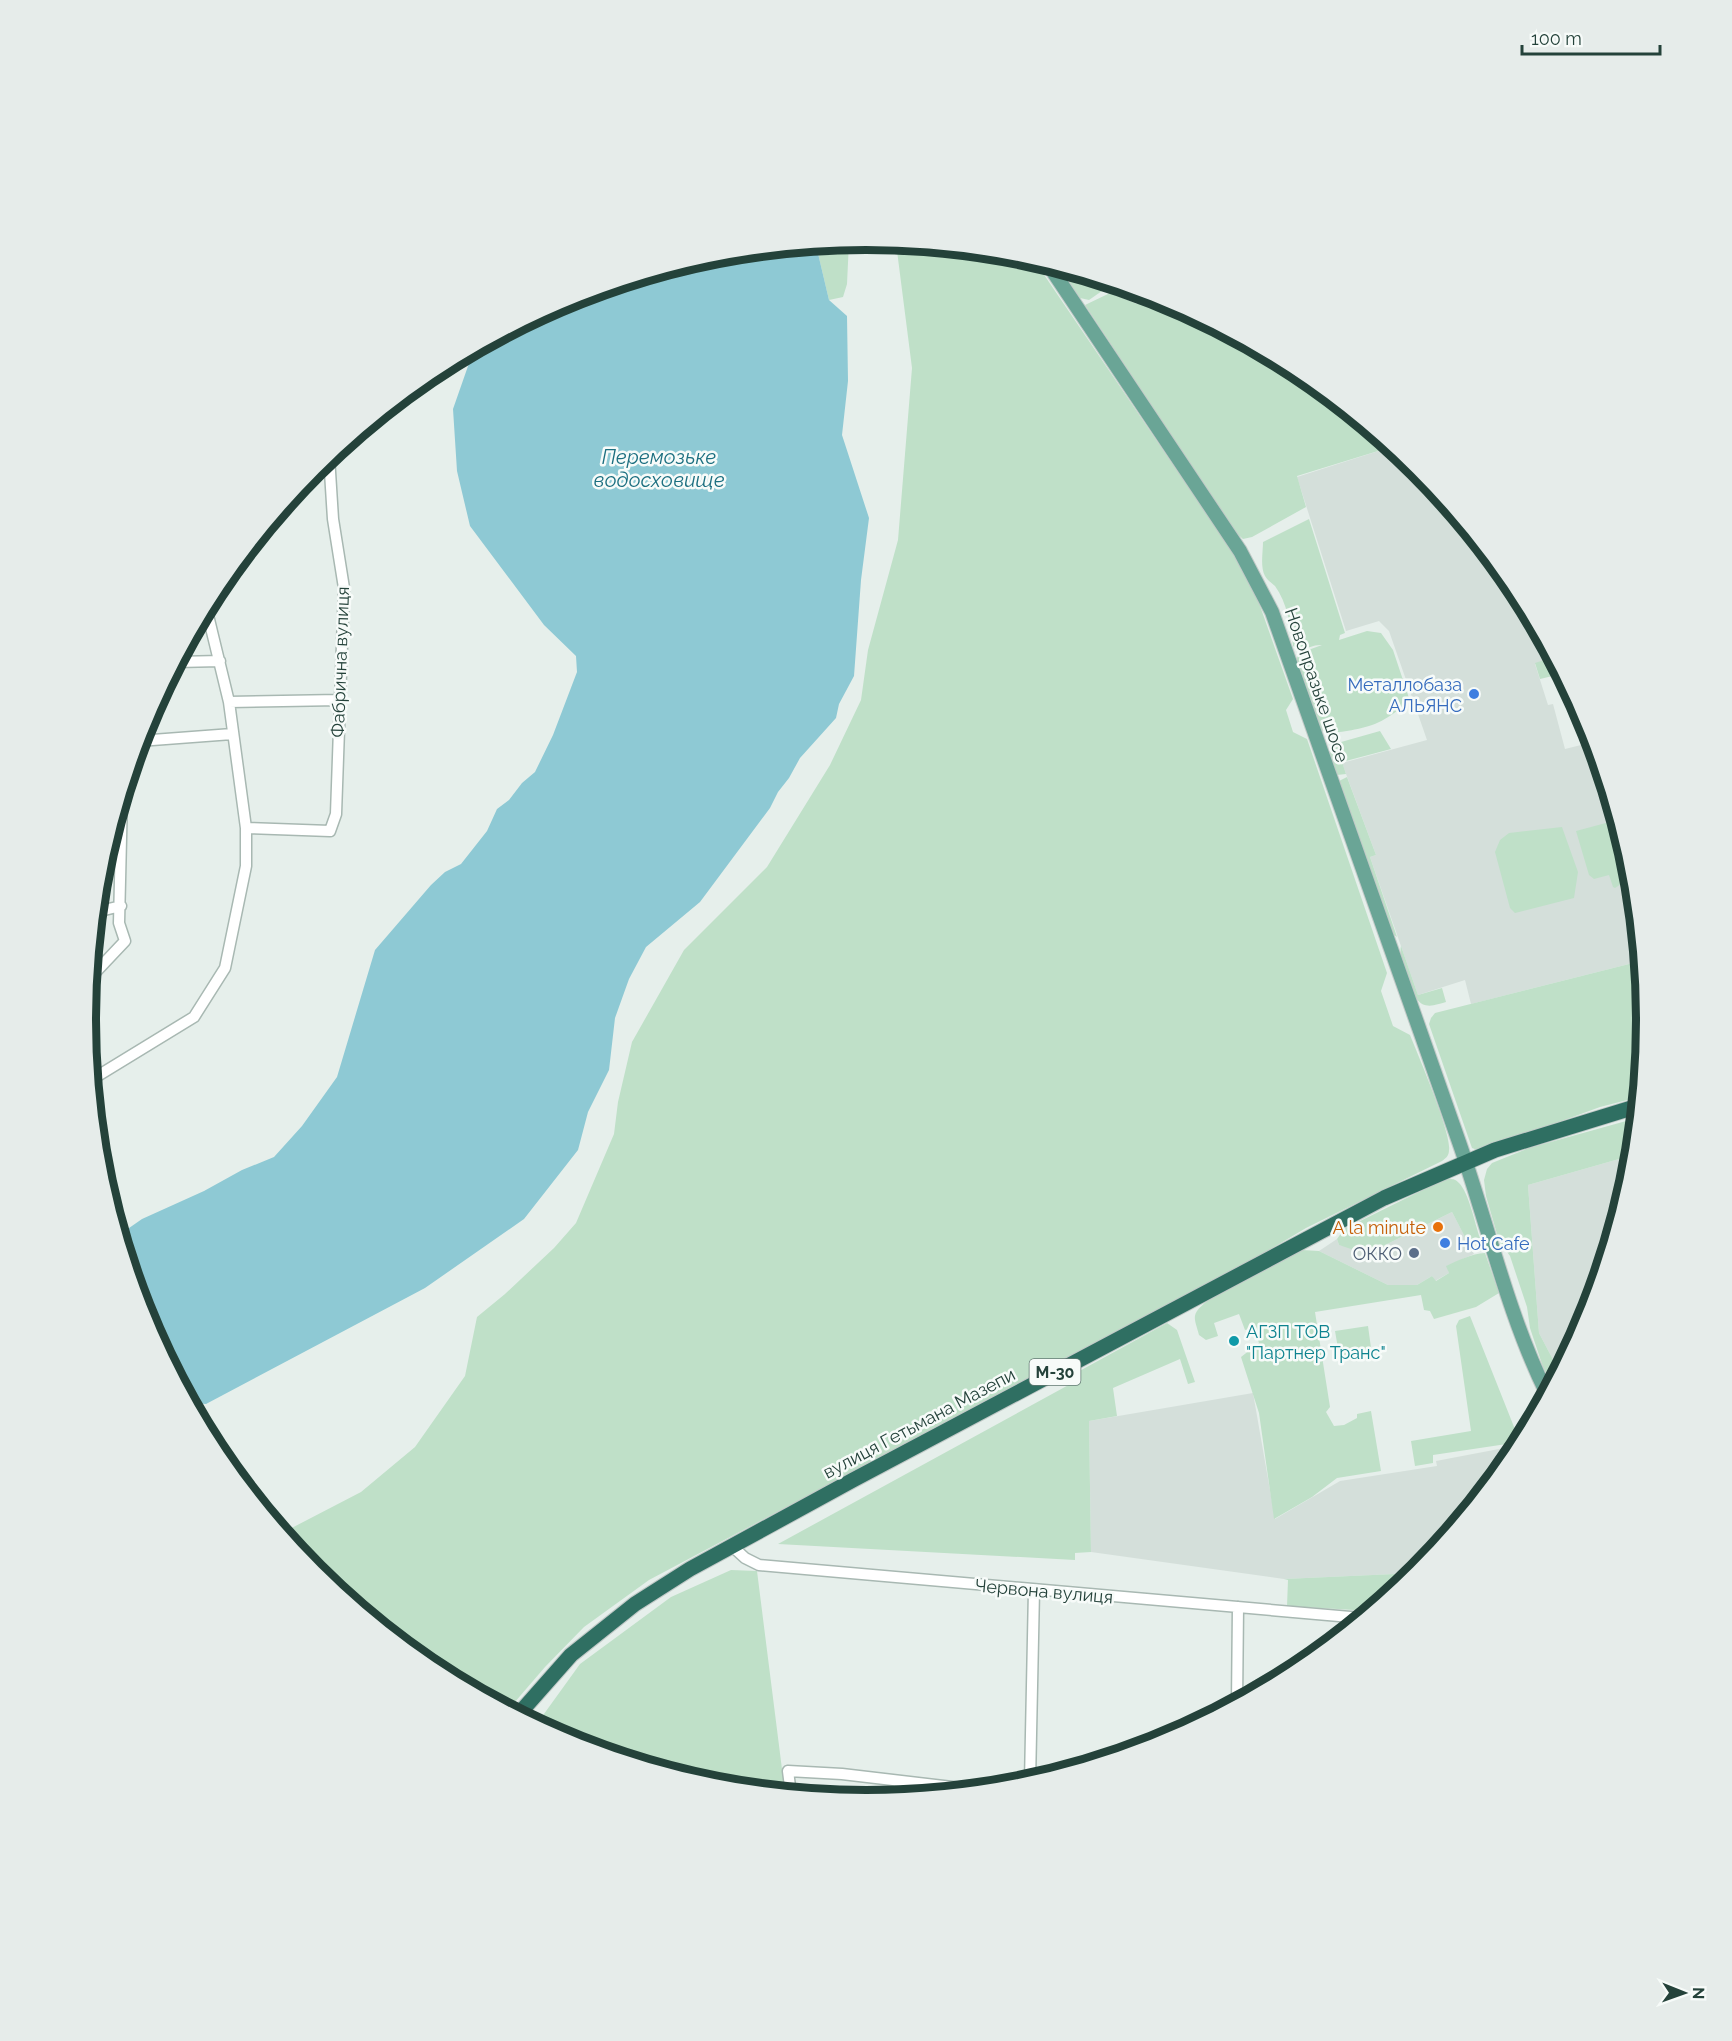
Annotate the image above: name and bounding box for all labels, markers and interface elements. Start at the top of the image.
scale bar [1522,18,1660,56]
text: 100 m [1531,28,1582,49]
water label: Перемозьке водосховище [593,445,725,492]
street label: Фабрична вулиця [327,586,353,738]
street label: Новопразьке шосе [1281,605,1353,765]
place label: Металлобаза АЛЬЯНС [1347,674,1462,716]
marker: Металлобаза АЛЬЯНС [1467,687,1481,701]
place label: A la minute [1332,1217,1426,1238]
marker: A la minute [1431,1220,1445,1234]
place label: Hot Cafe [1457,1233,1530,1254]
marker: Hot Cafe [1438,1236,1452,1250]
place label: ОККО [1353,1243,1402,1264]
marker: ОККО [1407,1246,1421,1260]
place label: АГЗП ТОВ "Партнер Транс" [1246,1321,1386,1363]
marker: АГЗП ТОВ "Партнер Транс" [1227,1334,1241,1348]
road number: М-30 [1030,1359,1080,1385]
street label: вулиця Гетьмана Мазепи [819,1363,1019,1483]
street label: Червона вулиця [974,1575,1114,1607]
north arrow [1654,1963,1714,2023]
text: N [1689,1987,1708,2000]

